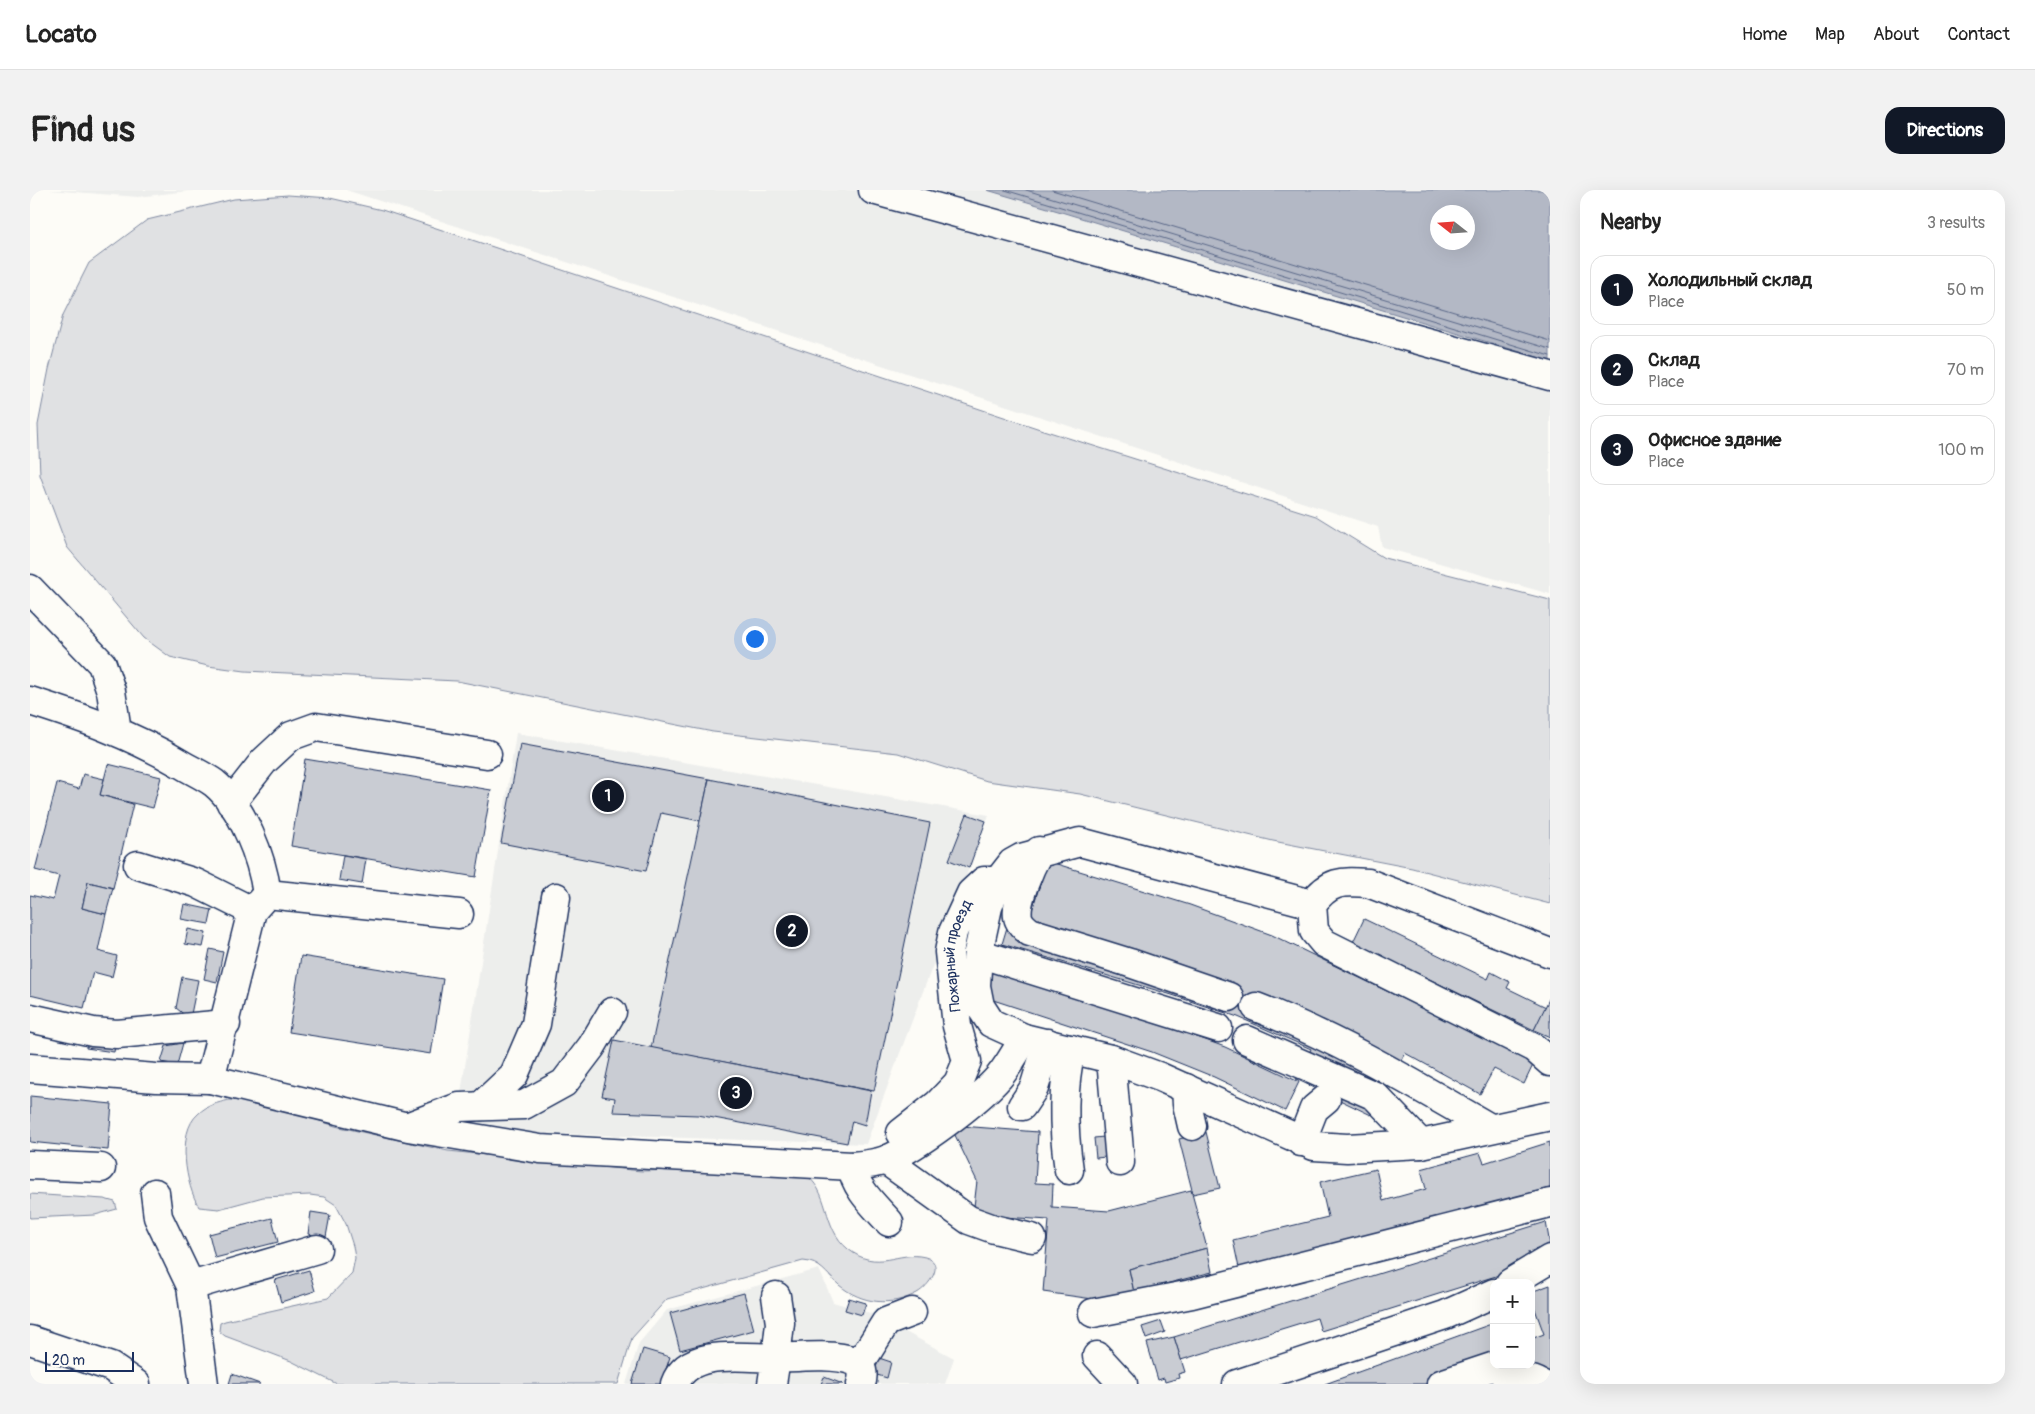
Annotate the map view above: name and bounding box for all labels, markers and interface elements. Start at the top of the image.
text: Locato [25,20,97,49]
text: Home [1742,23,1787,46]
text: Map [1815,23,1845,46]
text: About [1873,23,1919,46]
text: Contact [1947,23,2010,46]
button: Directions [1885,107,2005,154]
text: Find us [30,108,135,152]
north arrow [1430,205,1475,250]
text: Nearby [1600,209,1661,236]
text: 3 results [1927,213,1985,233]
text: Холодильный склад [1648,268,1812,292]
text: 1 [1614,280,1620,300]
text: 50 m [1947,280,1984,300]
text: Place [1648,292,1684,312]
text: Склад [1648,348,1700,372]
text: 2 [1613,360,1621,380]
text: 70 m [1947,360,1984,380]
text: Place [1648,372,1684,392]
text: Офисное здание [1648,428,1781,452]
text: 3 [1613,440,1621,460]
text: 100 m [1938,440,1984,460]
text: Place [1648,452,1684,472]
your location [742,626,768,652]
pin: 1 [592,777,624,815]
street label: Пожарный проезд [940,897,977,1013]
pin: 2 [776,912,808,950]
pin: 3 [720,1074,752,1112]
map controls [1490,1279,1535,1369]
button: + [1490,1279,1535,1324]
button: − [1490,1324,1535,1369]
scale bar [45,1349,134,1372]
text: 20 m [52,1352,85,1369]

